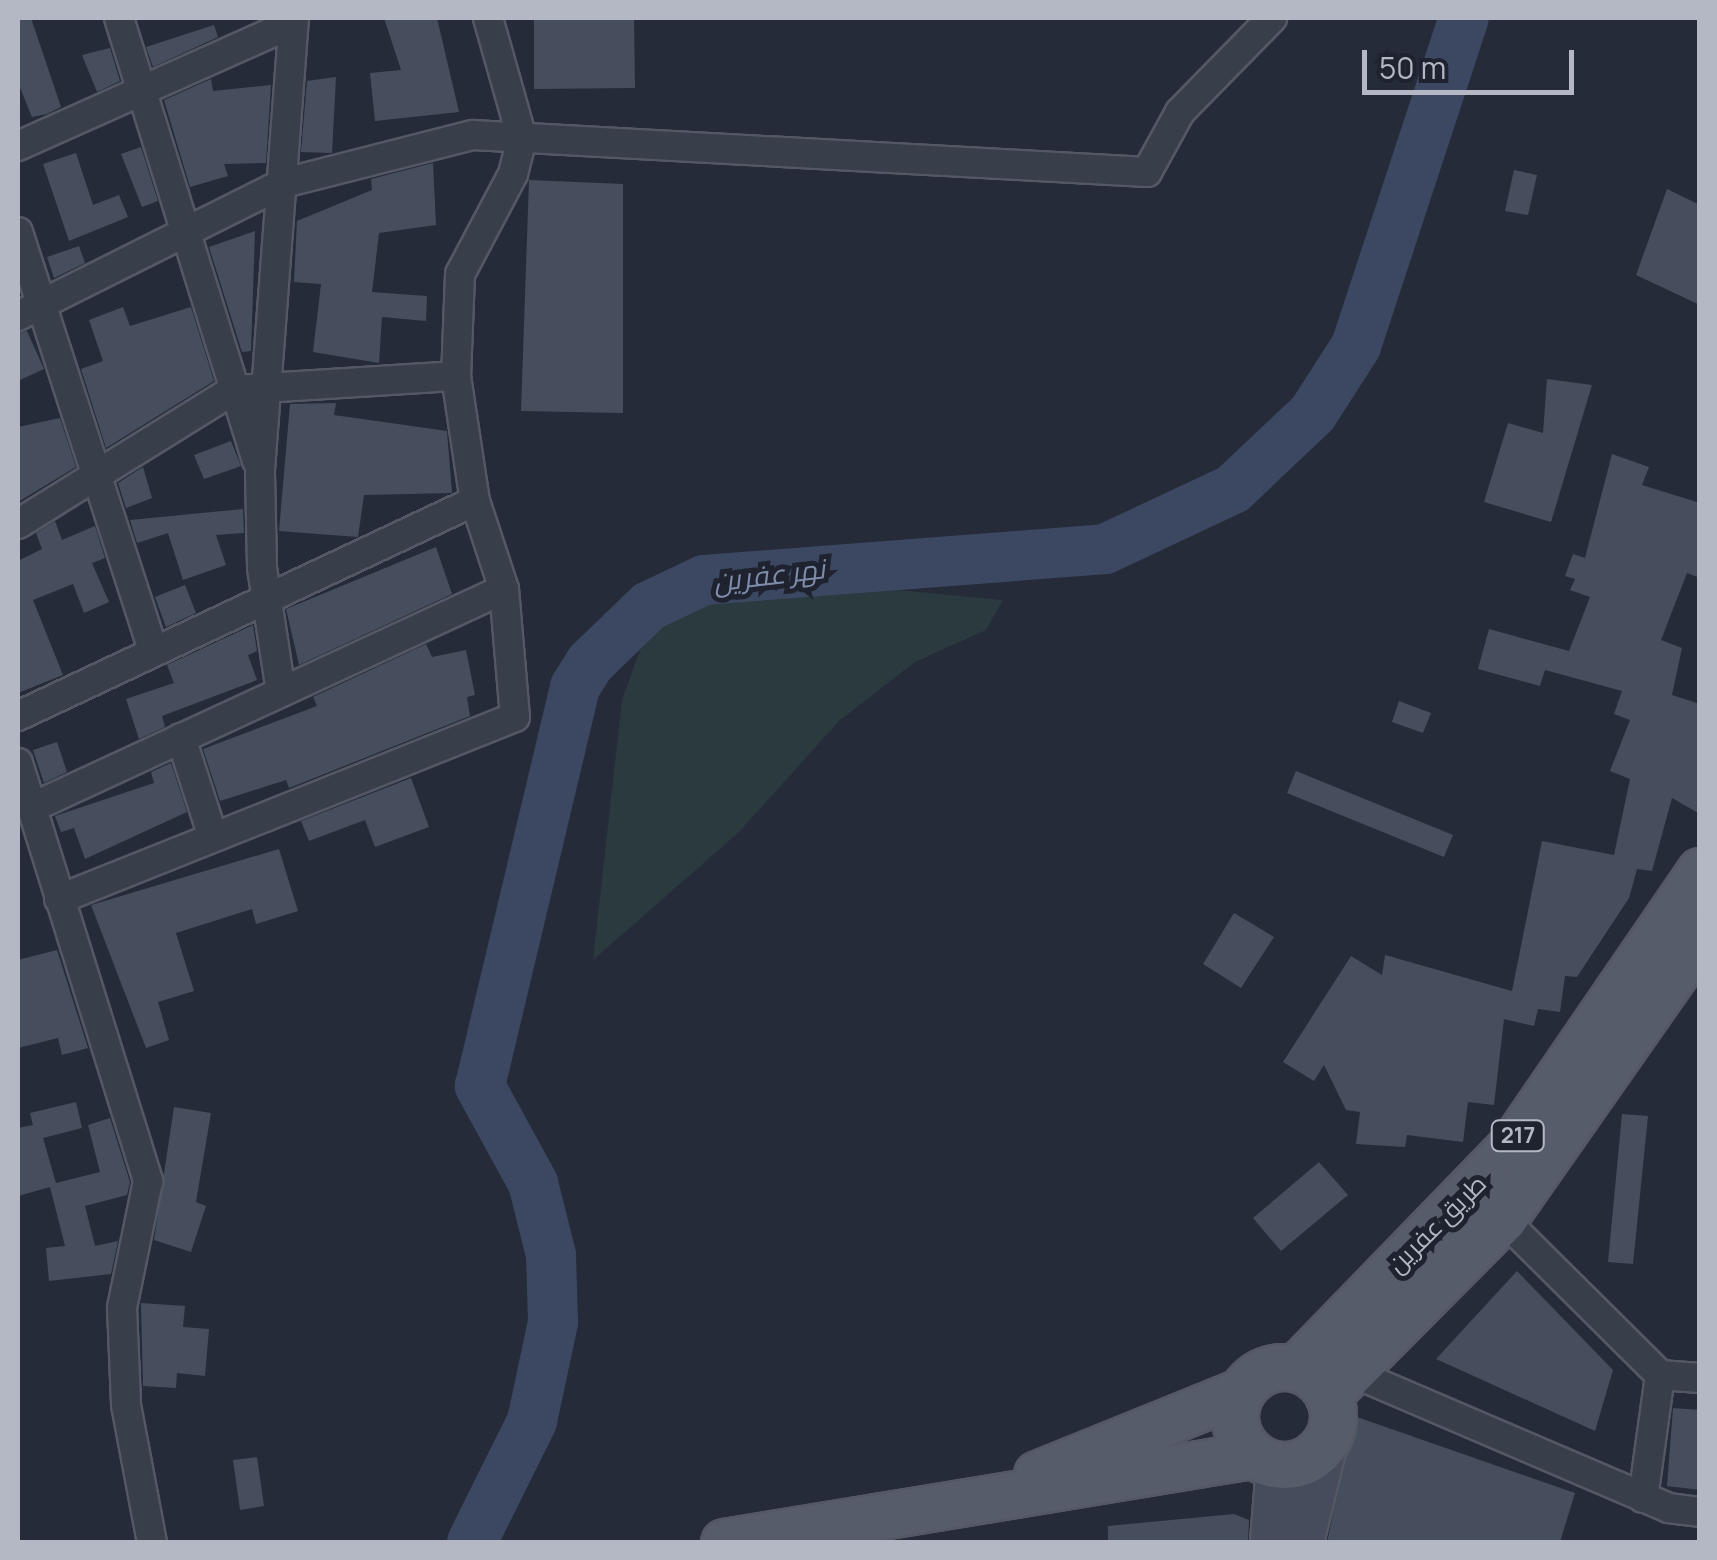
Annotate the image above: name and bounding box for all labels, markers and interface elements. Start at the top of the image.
scale bar [1367,30,1580,92]
text: 50 m [1379,47,1446,88]
water label: نهر عفرين [711,550,827,598]
road number: 217 [1490,1119,1546,1153]
street label: طريق عفرين [1382,1169,1492,1279]

